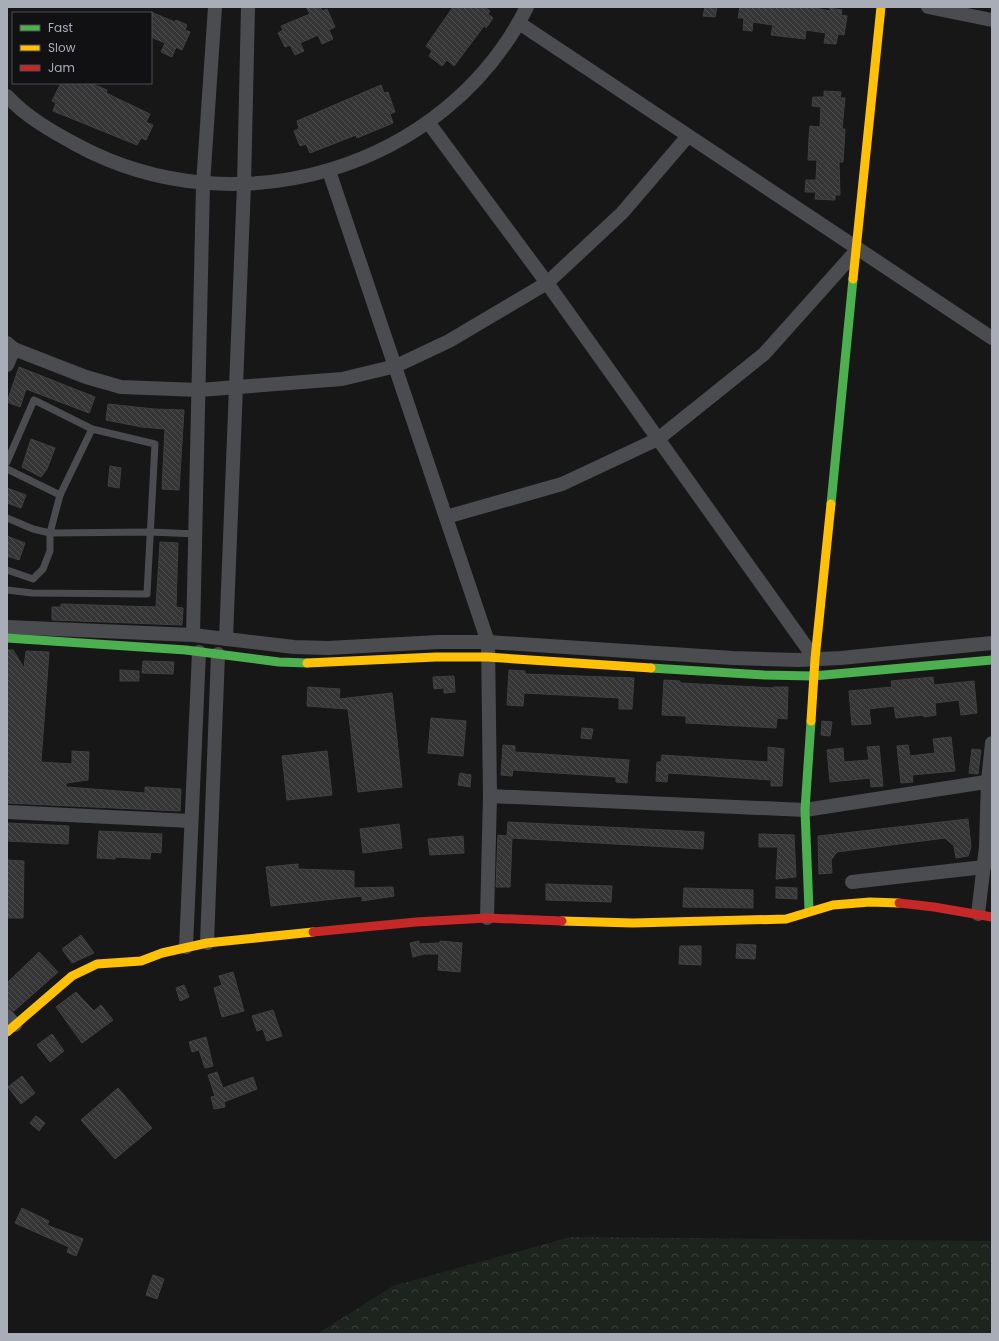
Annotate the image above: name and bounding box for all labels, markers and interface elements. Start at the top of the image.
legend [12,12,152,84]
text: Fast [48,19,73,36]
text: Slow [48,39,76,56]
text: Jam [48,59,75,76]

